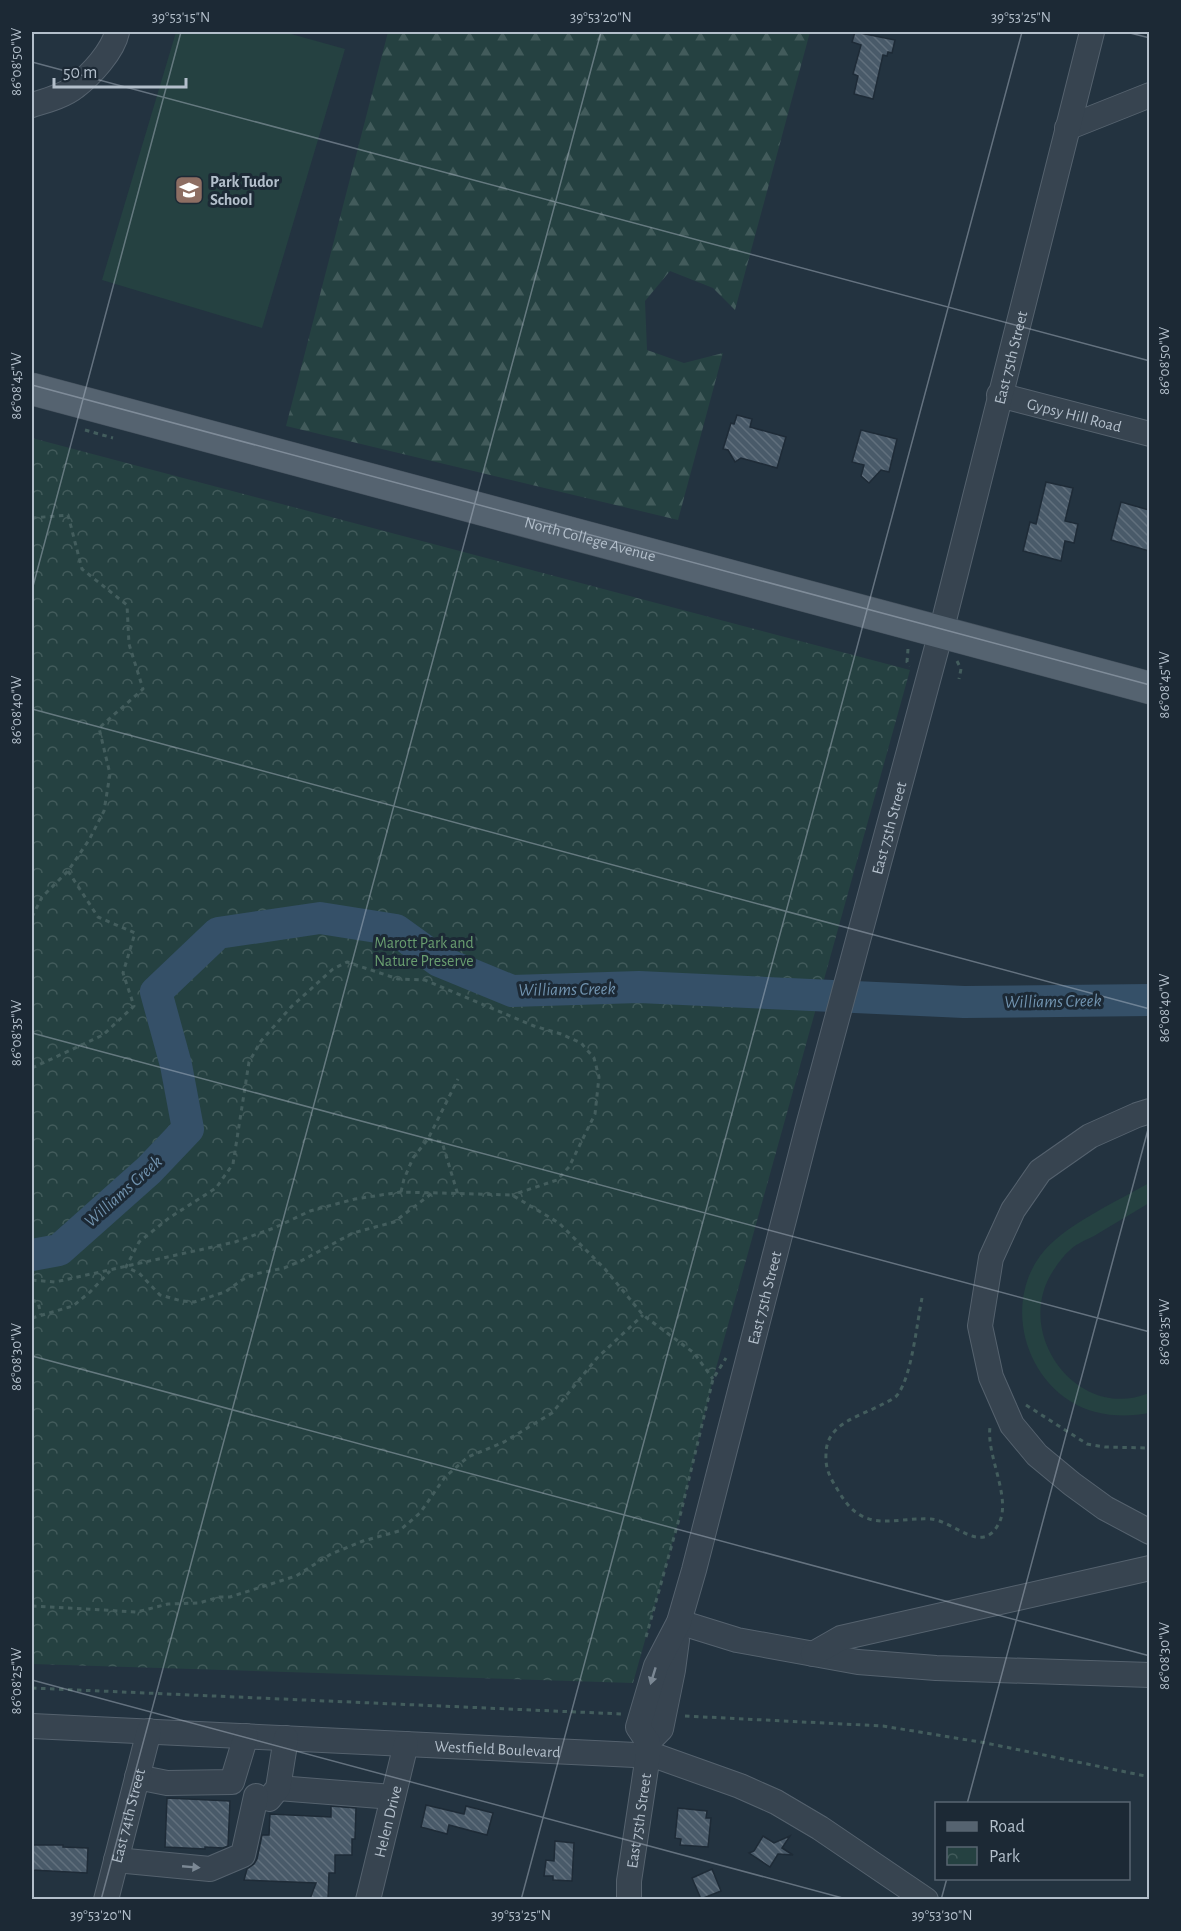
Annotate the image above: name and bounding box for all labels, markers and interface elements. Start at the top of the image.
text: 39°53'15"N [152,10,210,25]
text: 39°53'20"N [570,10,632,25]
text: 39°53'25"N [991,10,1051,25]
text: 86°08'50"W [9,27,24,96]
scale bar [54,51,186,89]
text: 50 m [63,64,97,82]
school or university icon: Park Tudor School [173,174,205,206]
place label: Park Tudor School [210,174,279,208]
street label: East 75th Street [992,309,1031,406]
text: 86°08'50"W [1157,326,1172,395]
text: 86°08'45"W [9,352,24,420]
street label: Gypsy Hill Road [1025,396,1123,435]
street label: North College Avenue [523,514,657,564]
text: 86°08'45"W [1157,651,1172,719]
text: 86°08'40"W [9,675,24,745]
street label: East 75th Street [869,780,909,876]
park label: Marott Park and Nature Preserve [374,935,474,969]
text: 86°08'40"W [1157,973,1172,1043]
water label: Williams Creek [518,980,616,1000]
water label: Williams Creek [1004,992,1102,1012]
text: 86°08'35"W [9,999,24,1066]
water label: Williams Creek [81,1152,166,1231]
street label: East 75th Street [745,1250,785,1346]
text: 86°08'35"W [1157,1298,1172,1365]
text: 86°08'30"W [9,1322,24,1391]
text: 86°08'30"W [1157,1621,1172,1690]
text: 86°08'25"W [9,1647,24,1714]
one-way arrow [648,1667,657,1685]
street label: Westfield Boulevard [434,1738,561,1760]
street label: East 74th Street [109,1767,148,1865]
street label: East 75th Street [624,1772,654,1869]
street label: Helen Drive [372,1784,405,1859]
legend [935,1802,1130,1880]
text: Road [989,1818,1025,1836]
text: Park [989,1848,1021,1866]
one-way arrow [182,1862,201,1872]
text: 39°53'20"N [70,1908,132,1923]
text: 39°53'25"N [491,1908,551,1923]
text: 39°53'30"N [911,1908,973,1923]

